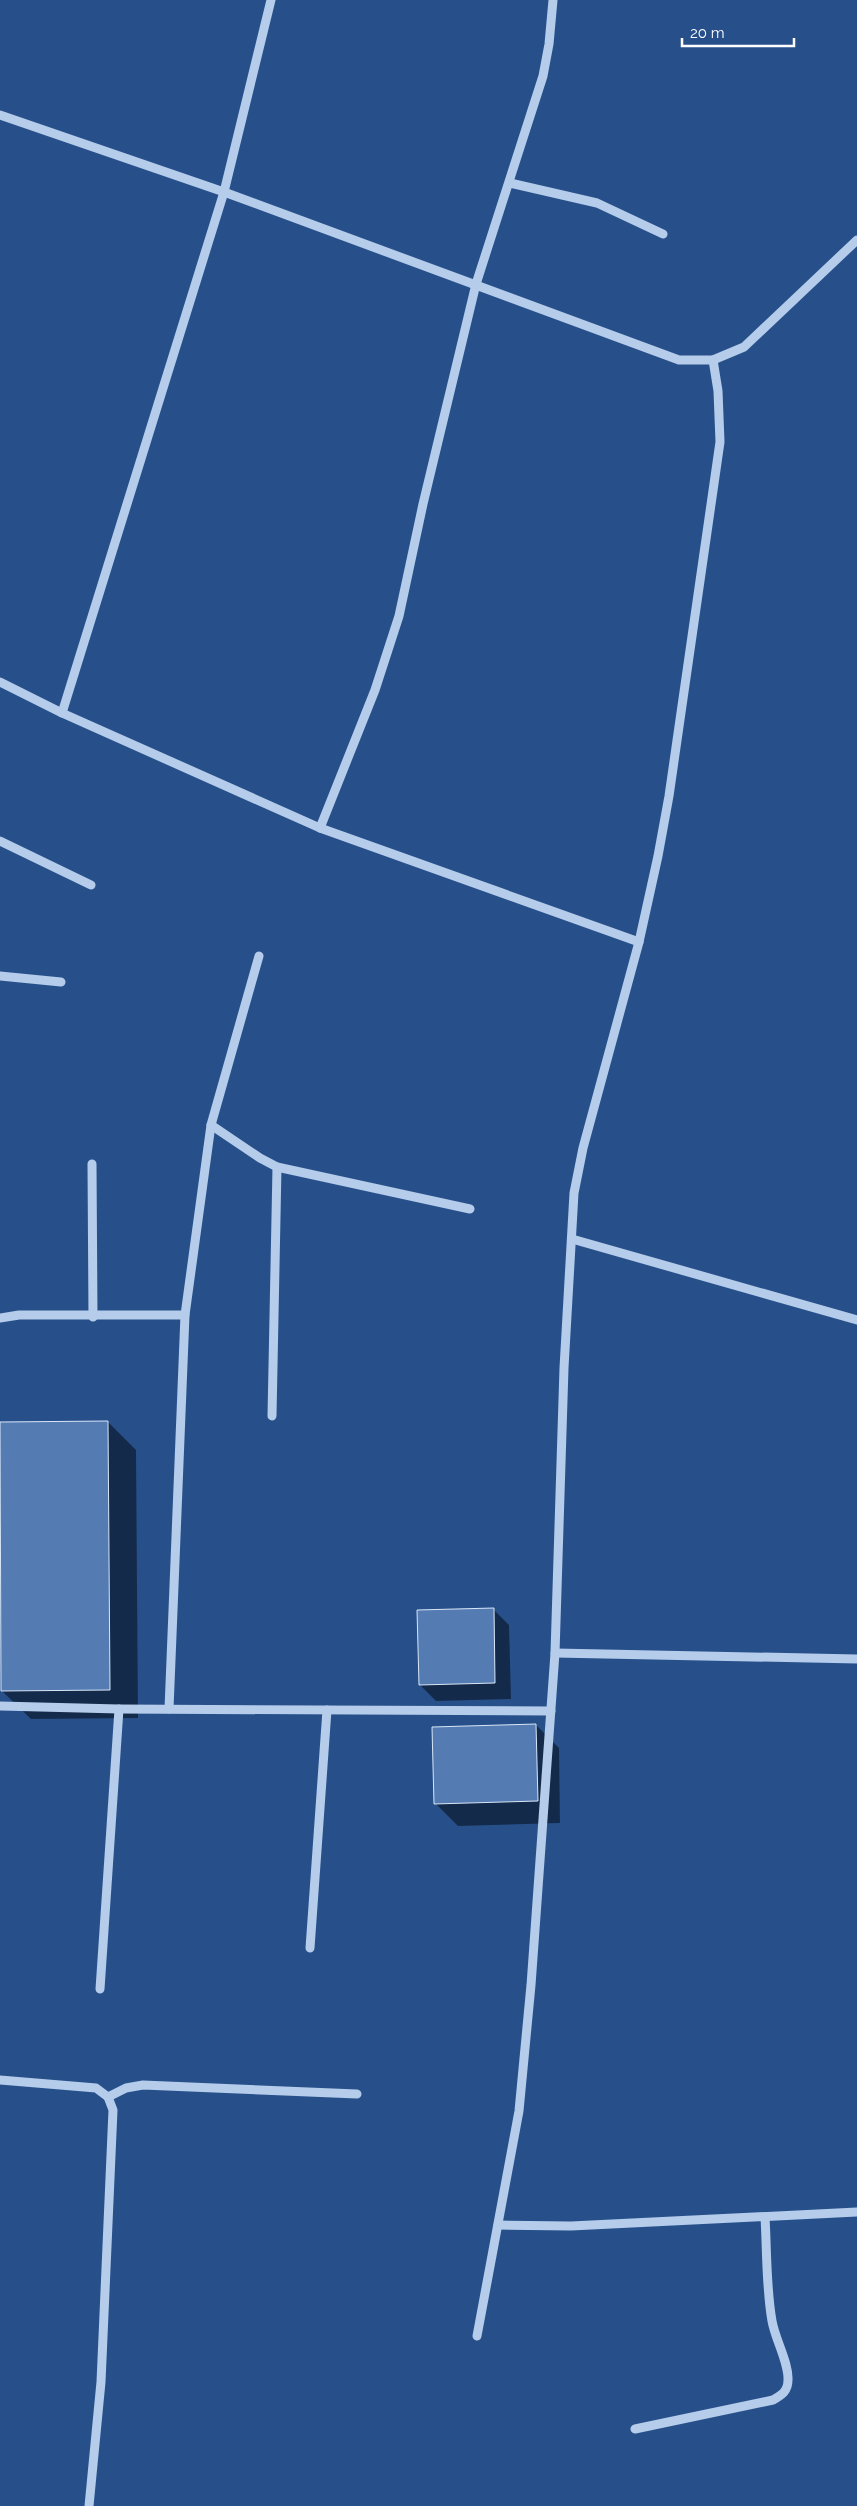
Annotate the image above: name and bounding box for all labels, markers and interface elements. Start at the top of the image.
scale bar [682,15,794,47]
text: 20 m [690,24,725,42]

